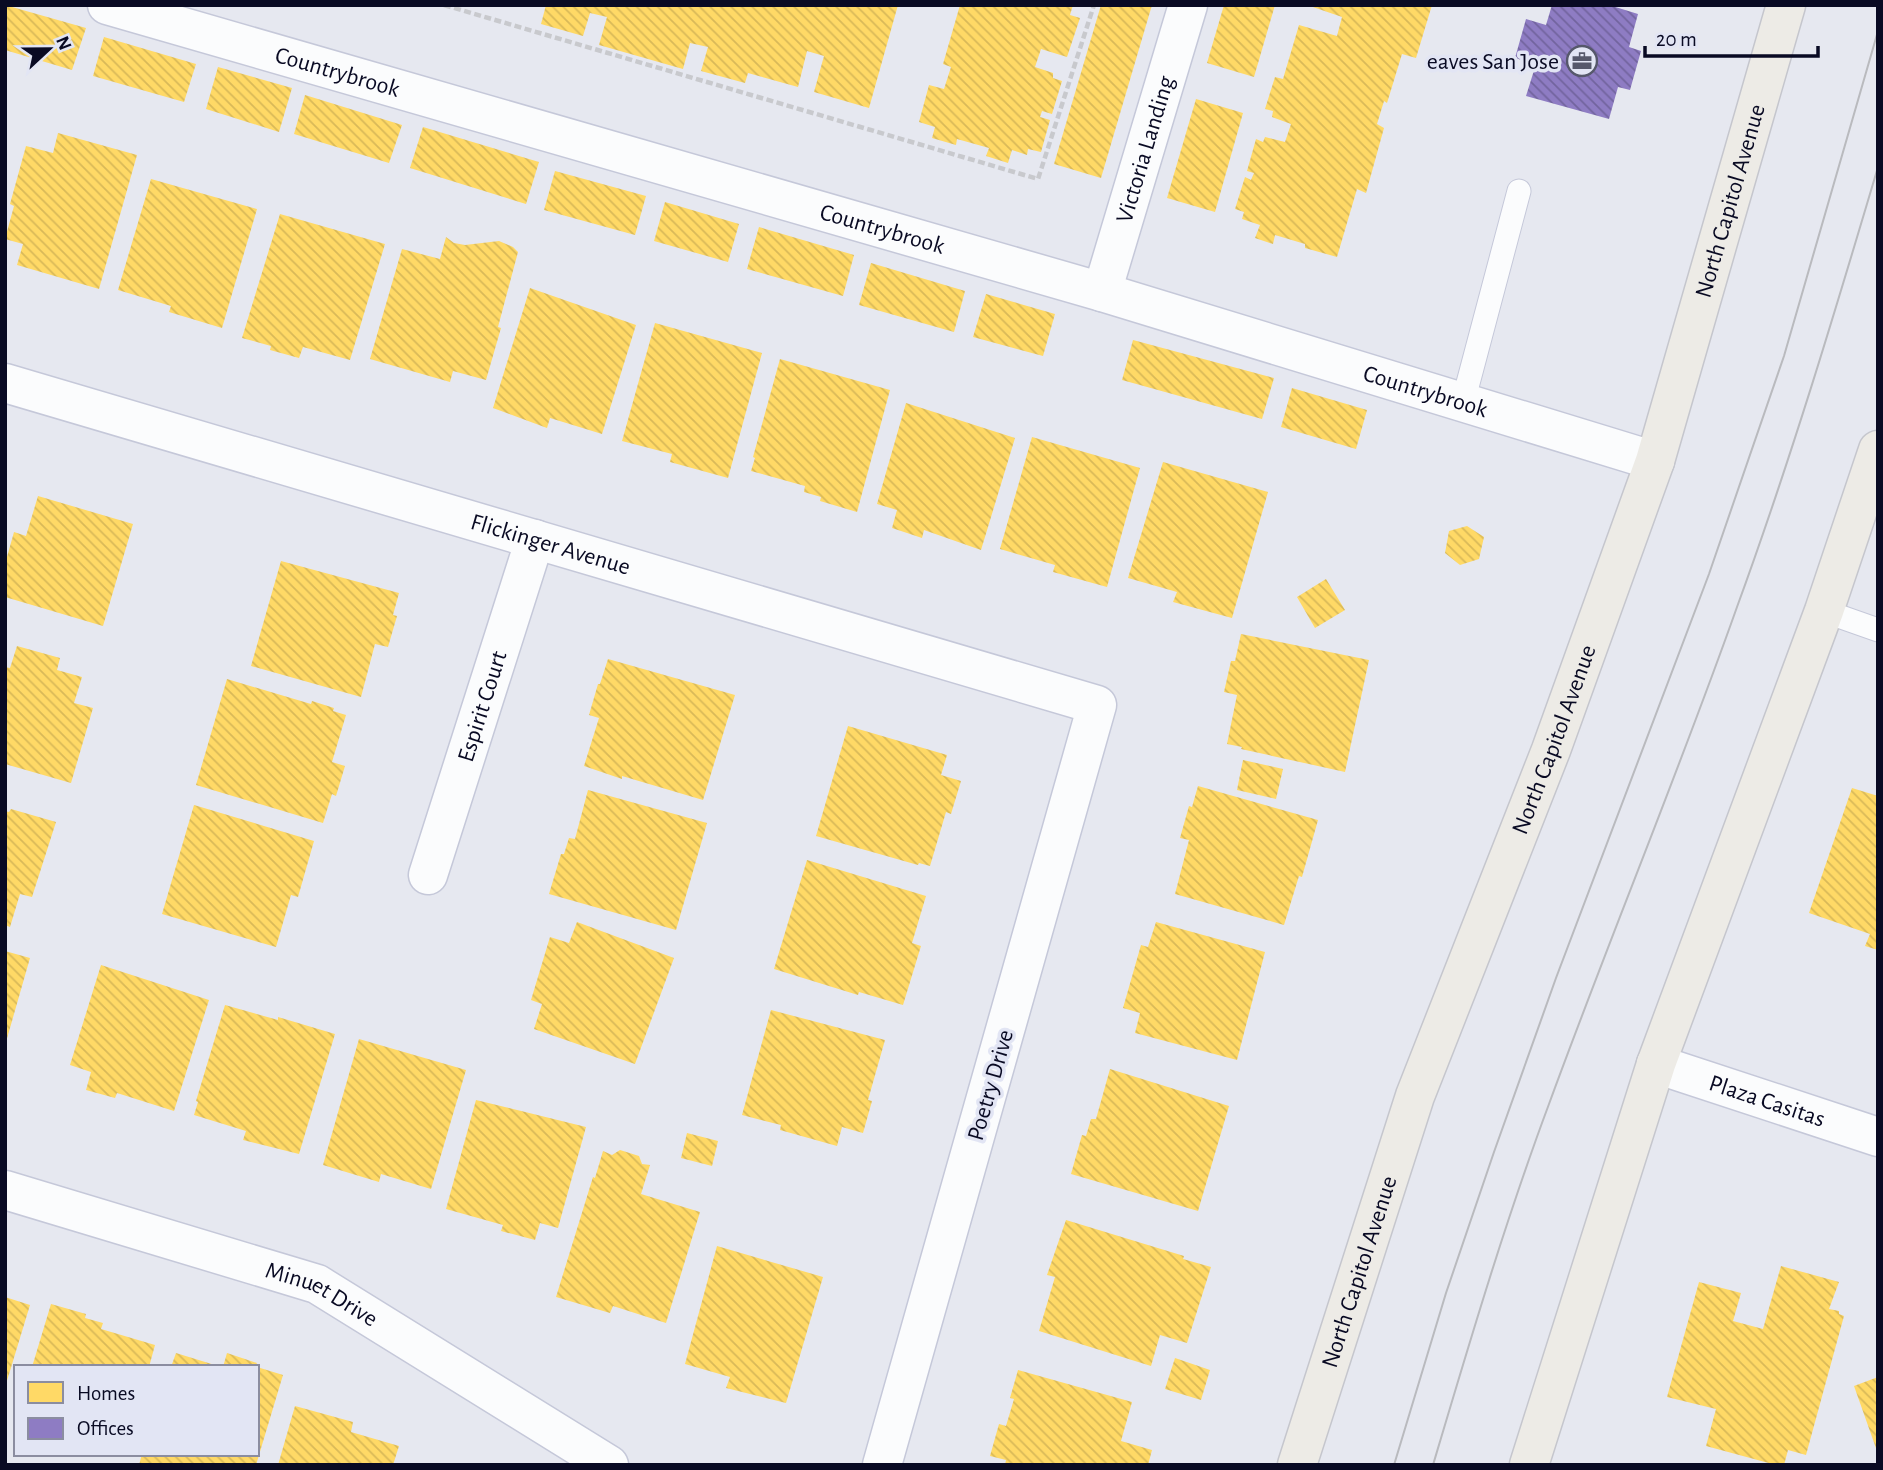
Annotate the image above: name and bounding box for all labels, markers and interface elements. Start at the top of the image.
north arrow [14,14,84,84]
scale bar [1645,14,1818,58]
text: 20 m [1656,29,1697,50]
text: N [52,34,75,53]
street label: Countrybrook [272,43,402,102]
office icon: eaves San Jose [1565,44,1599,78]
place label: eaves San Jose [1427,50,1559,74]
street label: Victoria Landing [1112,73,1179,226]
street label: North Capitol Avenue [1692,102,1770,301]
street label: Countrybrook [817,200,947,259]
street label: Countrybrook [1360,362,1490,422]
street label: Flickinger Avenue [468,510,633,580]
street label: North Capitol Avenue [1508,642,1601,838]
street label: Espirit Court [454,648,512,765]
street label: Poetry Drive [964,1027,1018,1143]
street label: Plaza Casitas [1706,1071,1828,1132]
street label: North Capitol Avenue [1318,1173,1402,1371]
street label: Minuet Drive [263,1258,382,1331]
legend [14,1365,259,1456]
text: Homes [77,1383,135,1404]
text: Offices [77,1418,134,1439]

